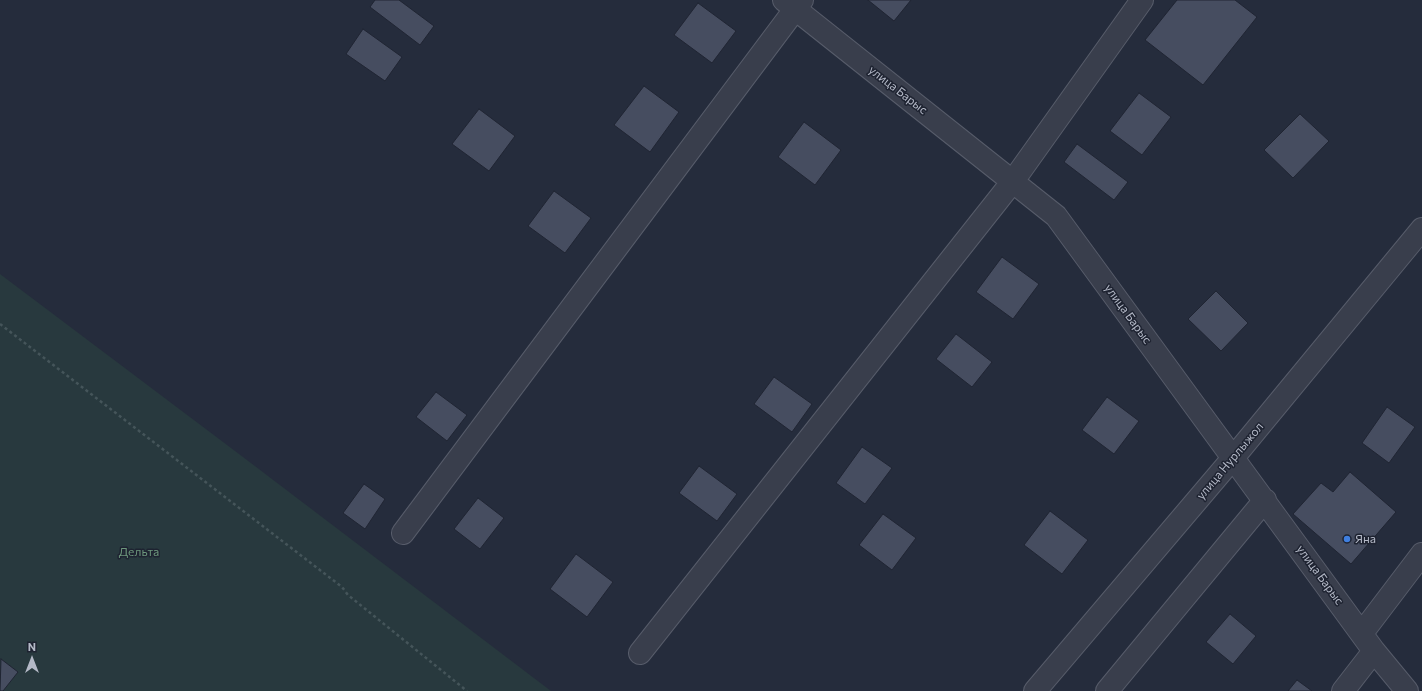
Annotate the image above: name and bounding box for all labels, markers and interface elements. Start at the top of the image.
street label: улица Барыс [866,63,930,117]
street label: улица Барыс [1101,281,1155,347]
street label: улица Нурлыжол [1194,420,1266,502]
place label: Яна [1355,532,1376,546]
marker: Яна [1342,534,1352,544]
street label: улица Барыс [1293,542,1347,608]
park label: Дельта [119,545,159,559]
north arrow [12,639,52,679]
text: N [28,640,36,653]

